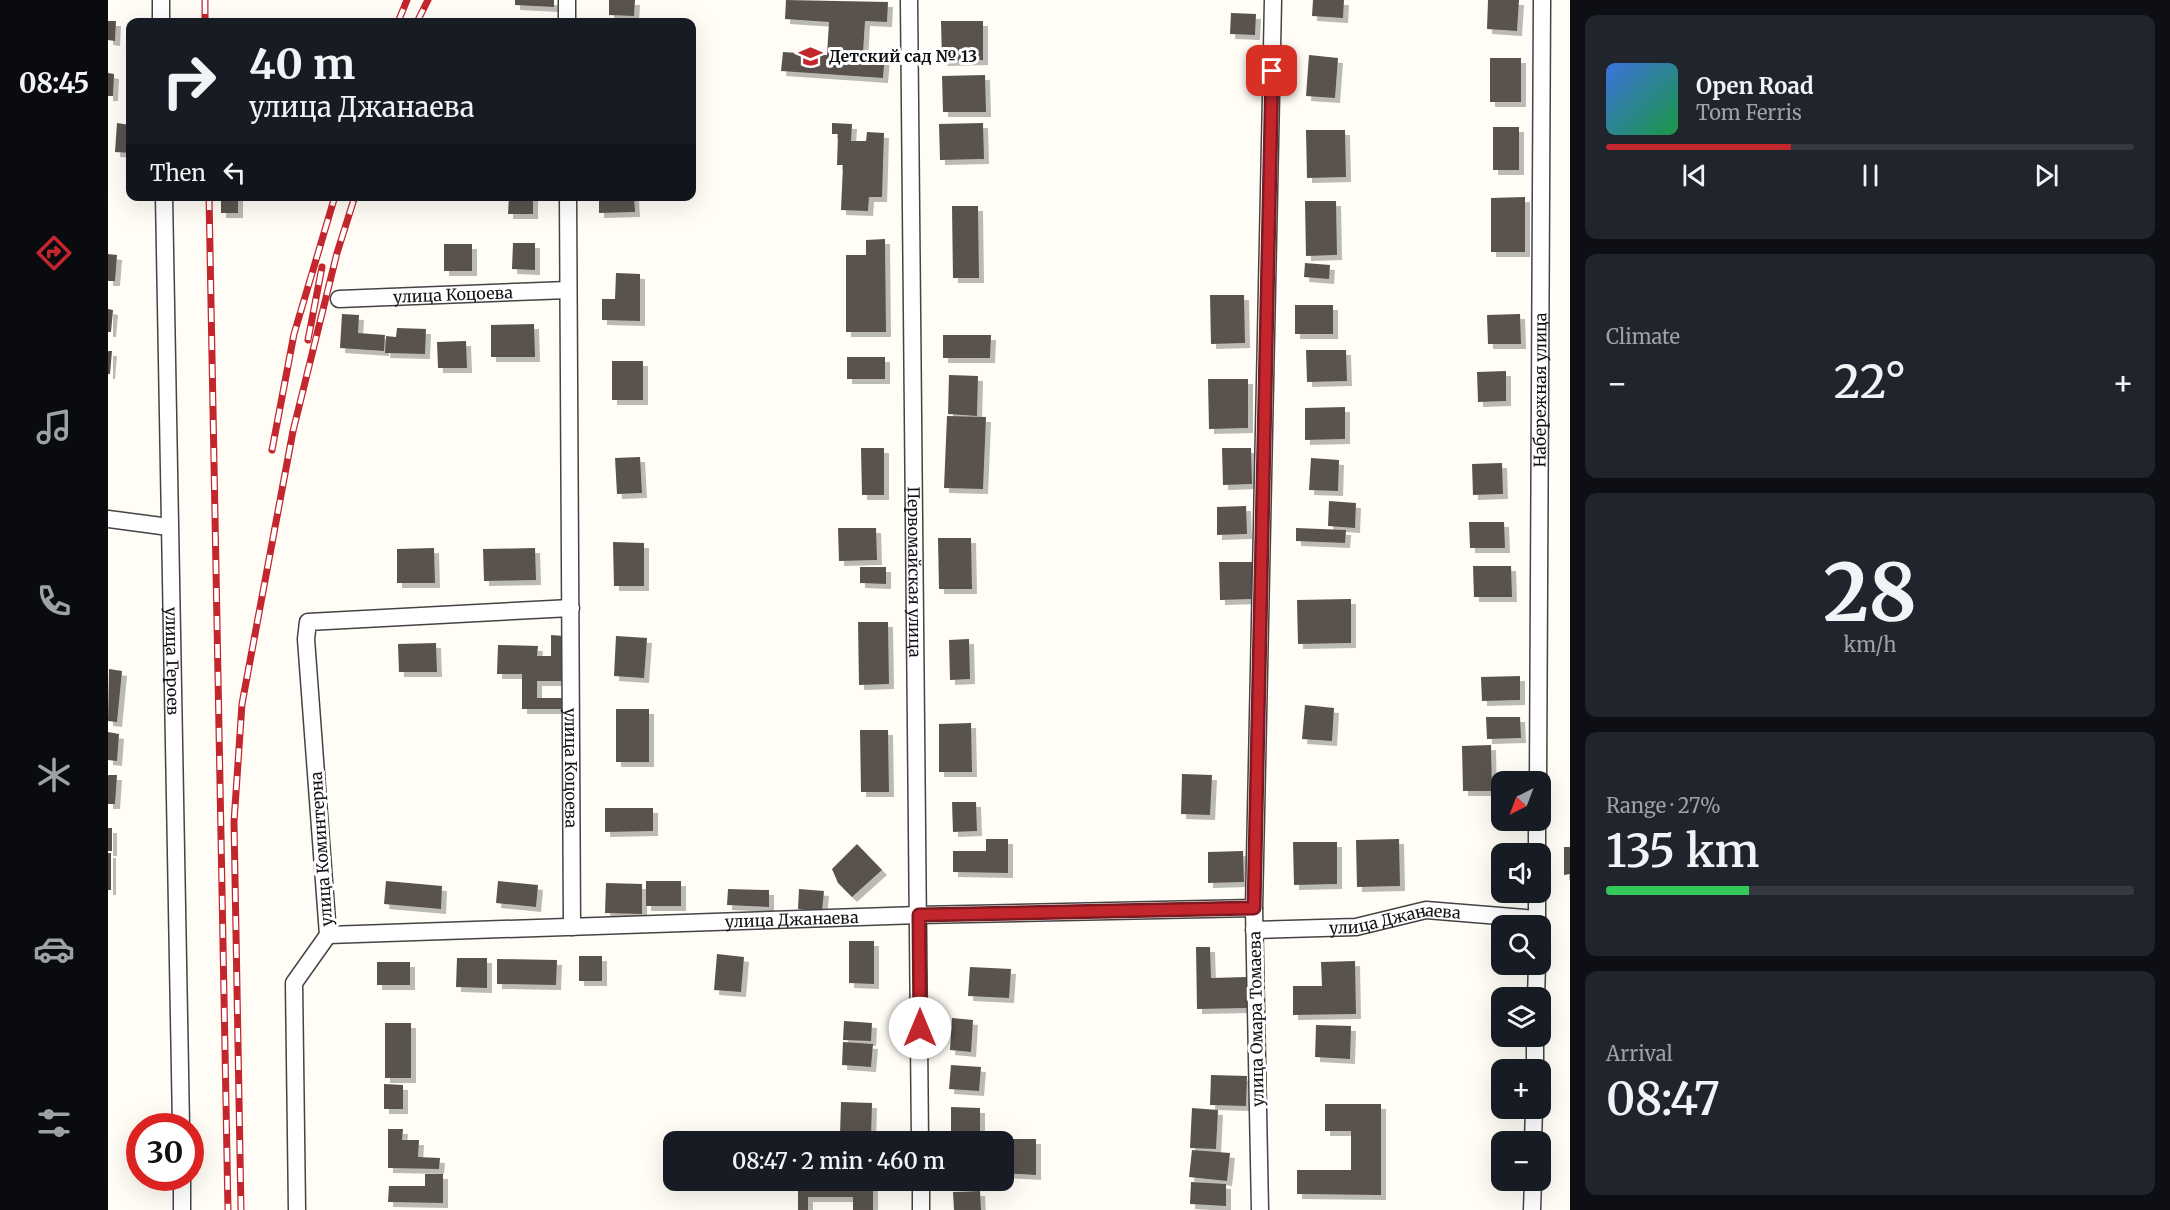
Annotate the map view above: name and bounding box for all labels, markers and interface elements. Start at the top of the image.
text: 40 m [249,38,355,90]
icon: right [150,42,228,120]
school or university icon: Детский сад № 13 [798,43,824,69]
pin [1246,45,1297,96]
place label: Детский сад № 13 [829,46,977,66]
icon: arrive [1255,54,1288,87]
text: 08:45 [19,66,89,100]
text: Open Road [1696,72,1814,100]
text: улица Джанаева [249,90,475,124]
text: Tom Ferris [1696,100,1802,125]
icon: left [218,156,251,189]
text: Then [150,159,206,187]
icon: previous [1678,159,1711,192]
icon: pause [1854,159,1887,192]
icon: next [2030,159,2063,192]
icon: directions [33,232,75,274]
street label: улица Коцоева [393,282,514,307]
street label: Набережная улица [1530,312,1550,467]
text: Climate [1606,324,1680,349]
text: 22° [1834,354,1906,410]
text: − [1606,363,1628,404]
text: + [2112,363,2134,404]
icon: music [33,406,75,448]
street label: Первомайская улица [904,486,925,658]
text: 28 [1823,544,1917,642]
icon: phone [33,580,75,622]
street label: улица Героев [162,607,183,715]
text: km/h [1844,632,1896,657]
street label: улица Коцоева [561,708,581,828]
icon: climate [33,754,75,796]
street label: улица Коминтерна [306,771,336,927]
north arrow [1491,771,1551,831]
map controls [1491,771,1551,1191]
text: Range · 27% [1606,793,1721,818]
text: 135 km [1606,823,1760,879]
button: sound [1491,843,1551,903]
street label: улица Джанаева [1329,900,1462,938]
street label: улица Джанаева [725,907,859,932]
button: search [1491,915,1551,975]
icon: car [33,928,75,970]
street label: улица Омара Томаева [1244,930,1268,1107]
button: layers [1491,987,1551,1047]
position arrow [888,996,952,1060]
text: Arrival [1606,1041,1673,1066]
button: + [1491,1059,1551,1119]
text: 08:47 [1606,1071,1720,1127]
icon: filters [33,1102,75,1144]
speed limit sign: 30 [126,1113,204,1191]
button: − [1491,1131,1551,1191]
text: 08:47 · 2 min · 460 m [732,1147,945,1175]

